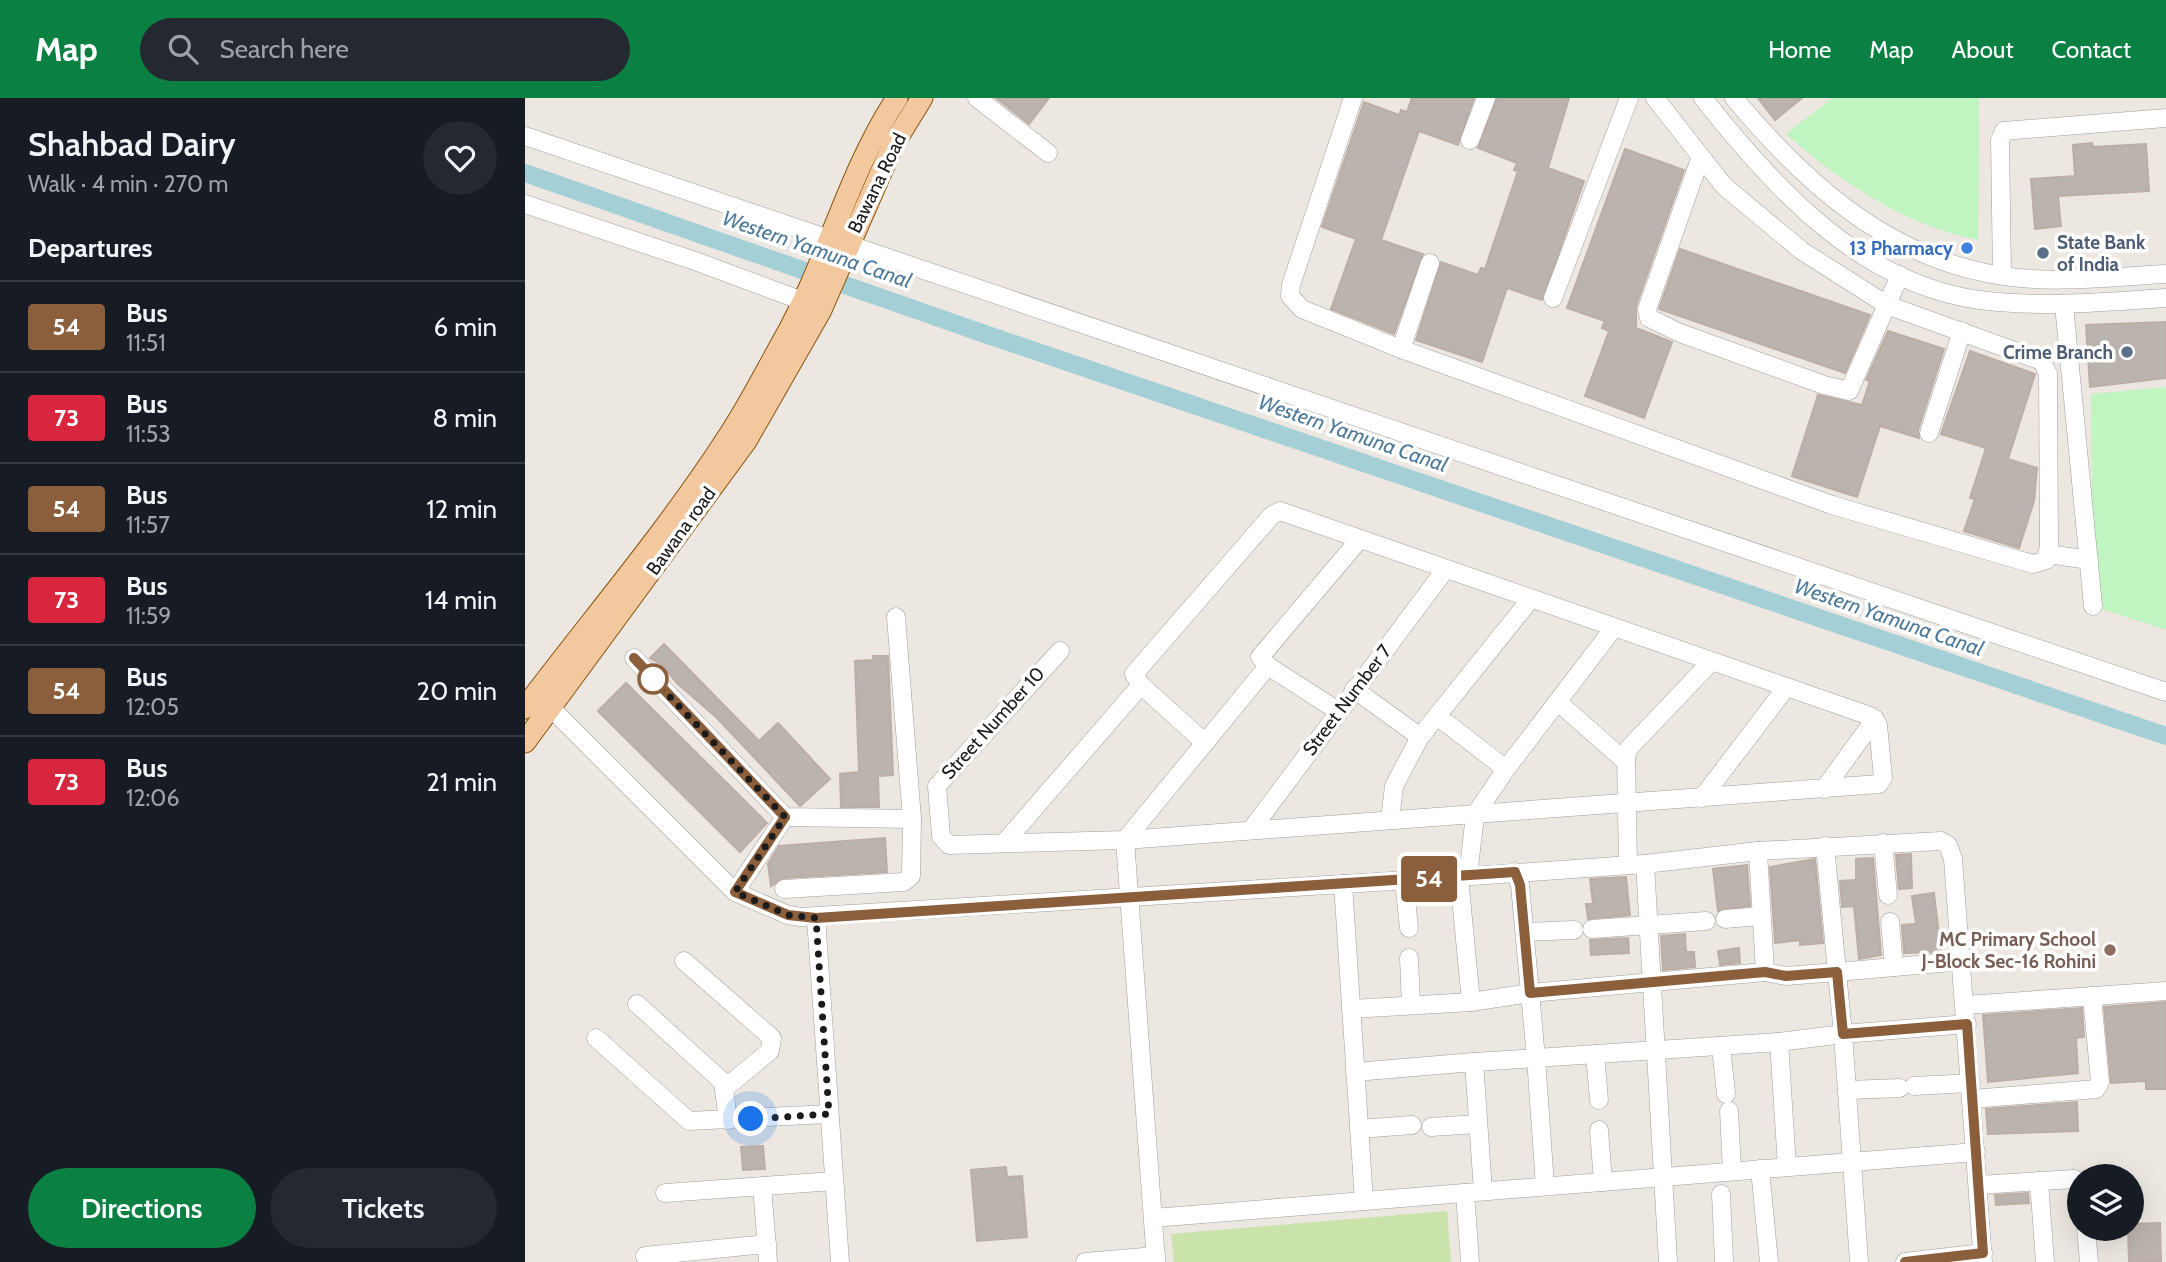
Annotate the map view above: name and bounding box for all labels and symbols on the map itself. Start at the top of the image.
street label: Bawana Road [843,129,911,237]
water label: Western Yamuna Canal [719,205,915,293]
place label: State Bank of India [2057,231,2146,276]
place label: 13 Pharmacy [1849,237,1954,260]
marker: 13 Pharmacy [1959,240,1975,256]
marker: State Bank of India [2035,245,2051,261]
place label: Crime Branch [2003,341,2113,364]
marker: Crime Branch [2119,344,2135,360]
water label: Western Yamuna Canal [1255,389,1451,477]
street label: Bawana road [641,483,721,579]
water label: Western Yamuna Canal [1791,573,1987,661]
street label: Street Number 7 [1298,640,1396,760]
street label: Street Number 10 [937,662,1049,784]
unlabelled marker [638,664,668,694]
line badge: 54 [1397,856,1461,902]
place label: MC Primary School J-Block Sec-16 Rohini [1921,928,2096,973]
marker: MC Primary School J-Block Sec-16 Rohini [2102,942,2118,958]
your location [733,1101,768,1136]

